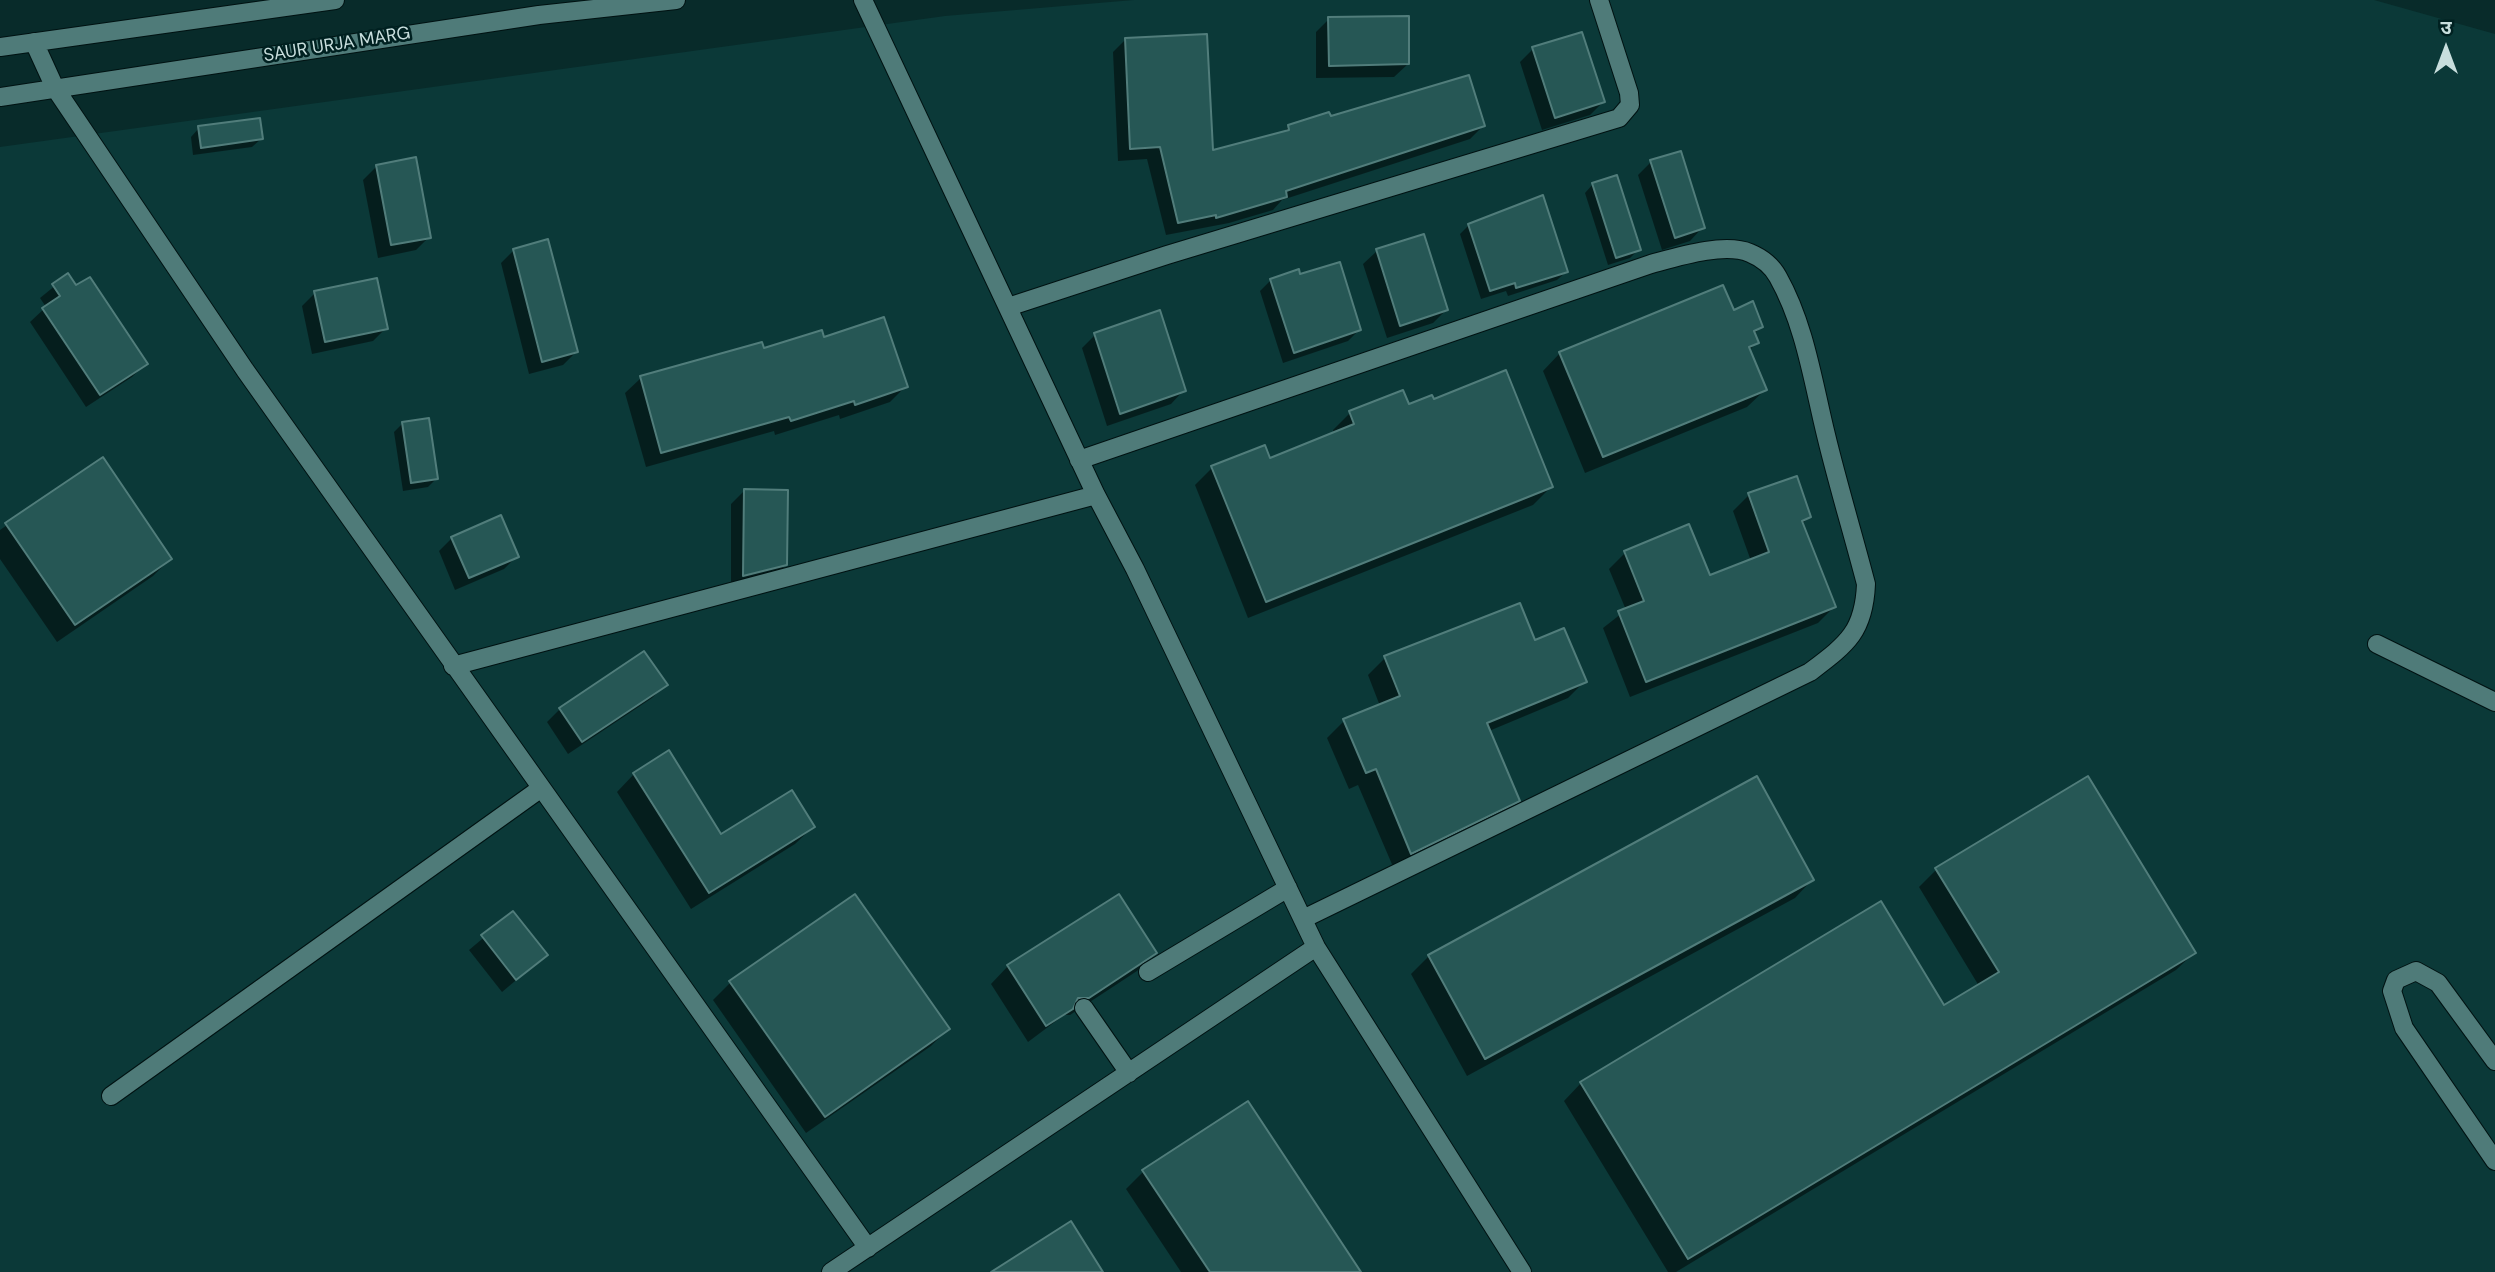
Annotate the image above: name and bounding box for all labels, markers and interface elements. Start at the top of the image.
north arrow [2411,14,2481,84]
text: उ [2440,15,2452,40]
street label: SAUR URJA MARG [262,23,412,67]

